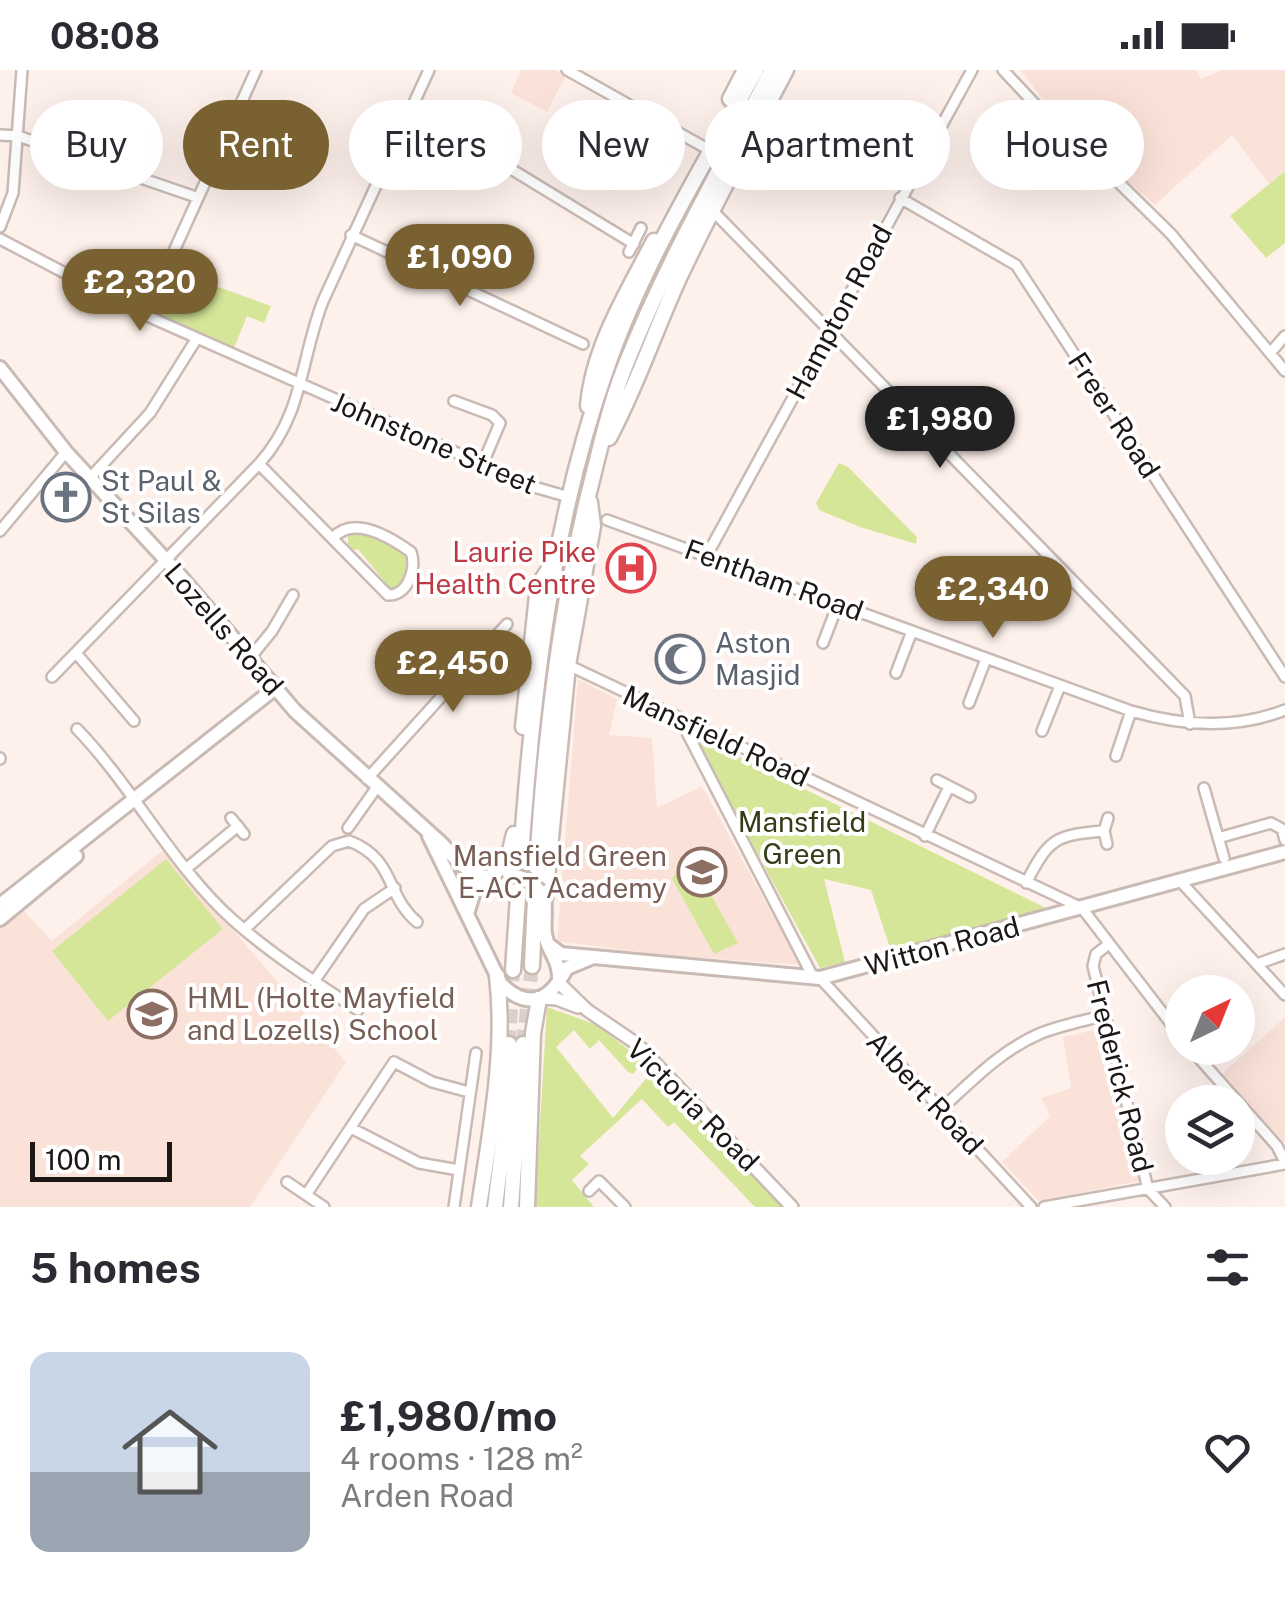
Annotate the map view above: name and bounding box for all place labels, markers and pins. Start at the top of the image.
pin: £1,090 [379,224,541,309]
pin: £2,320 [59,249,221,334]
pin: £1,980 [859,386,1021,471]
place label: St Paul & St Silas [101,464,222,529]
church icon: St Paul & St Silas [40,471,92,523]
place label: Laurie Pike Health Centre [414,535,596,600]
hospital icon: Laurie Pike Health Centre [605,542,657,594]
pin: £2,340 [912,556,1074,641]
place label: Aston Masjid [715,626,800,691]
pin: £2,450 [372,630,534,715]
mosque icon: Aston Masjid [654,633,706,685]
place label: Mansfield Green E-ACT Academy [453,839,667,904]
school or university icon: Mansfield Green E-ACT Academy [676,846,728,898]
place label: HML (Holte Mayfield and Lozells) School [187,981,455,1046]
school or university icon: HML (Holte Mayfield and Lozells) School [126,988,178,1040]

